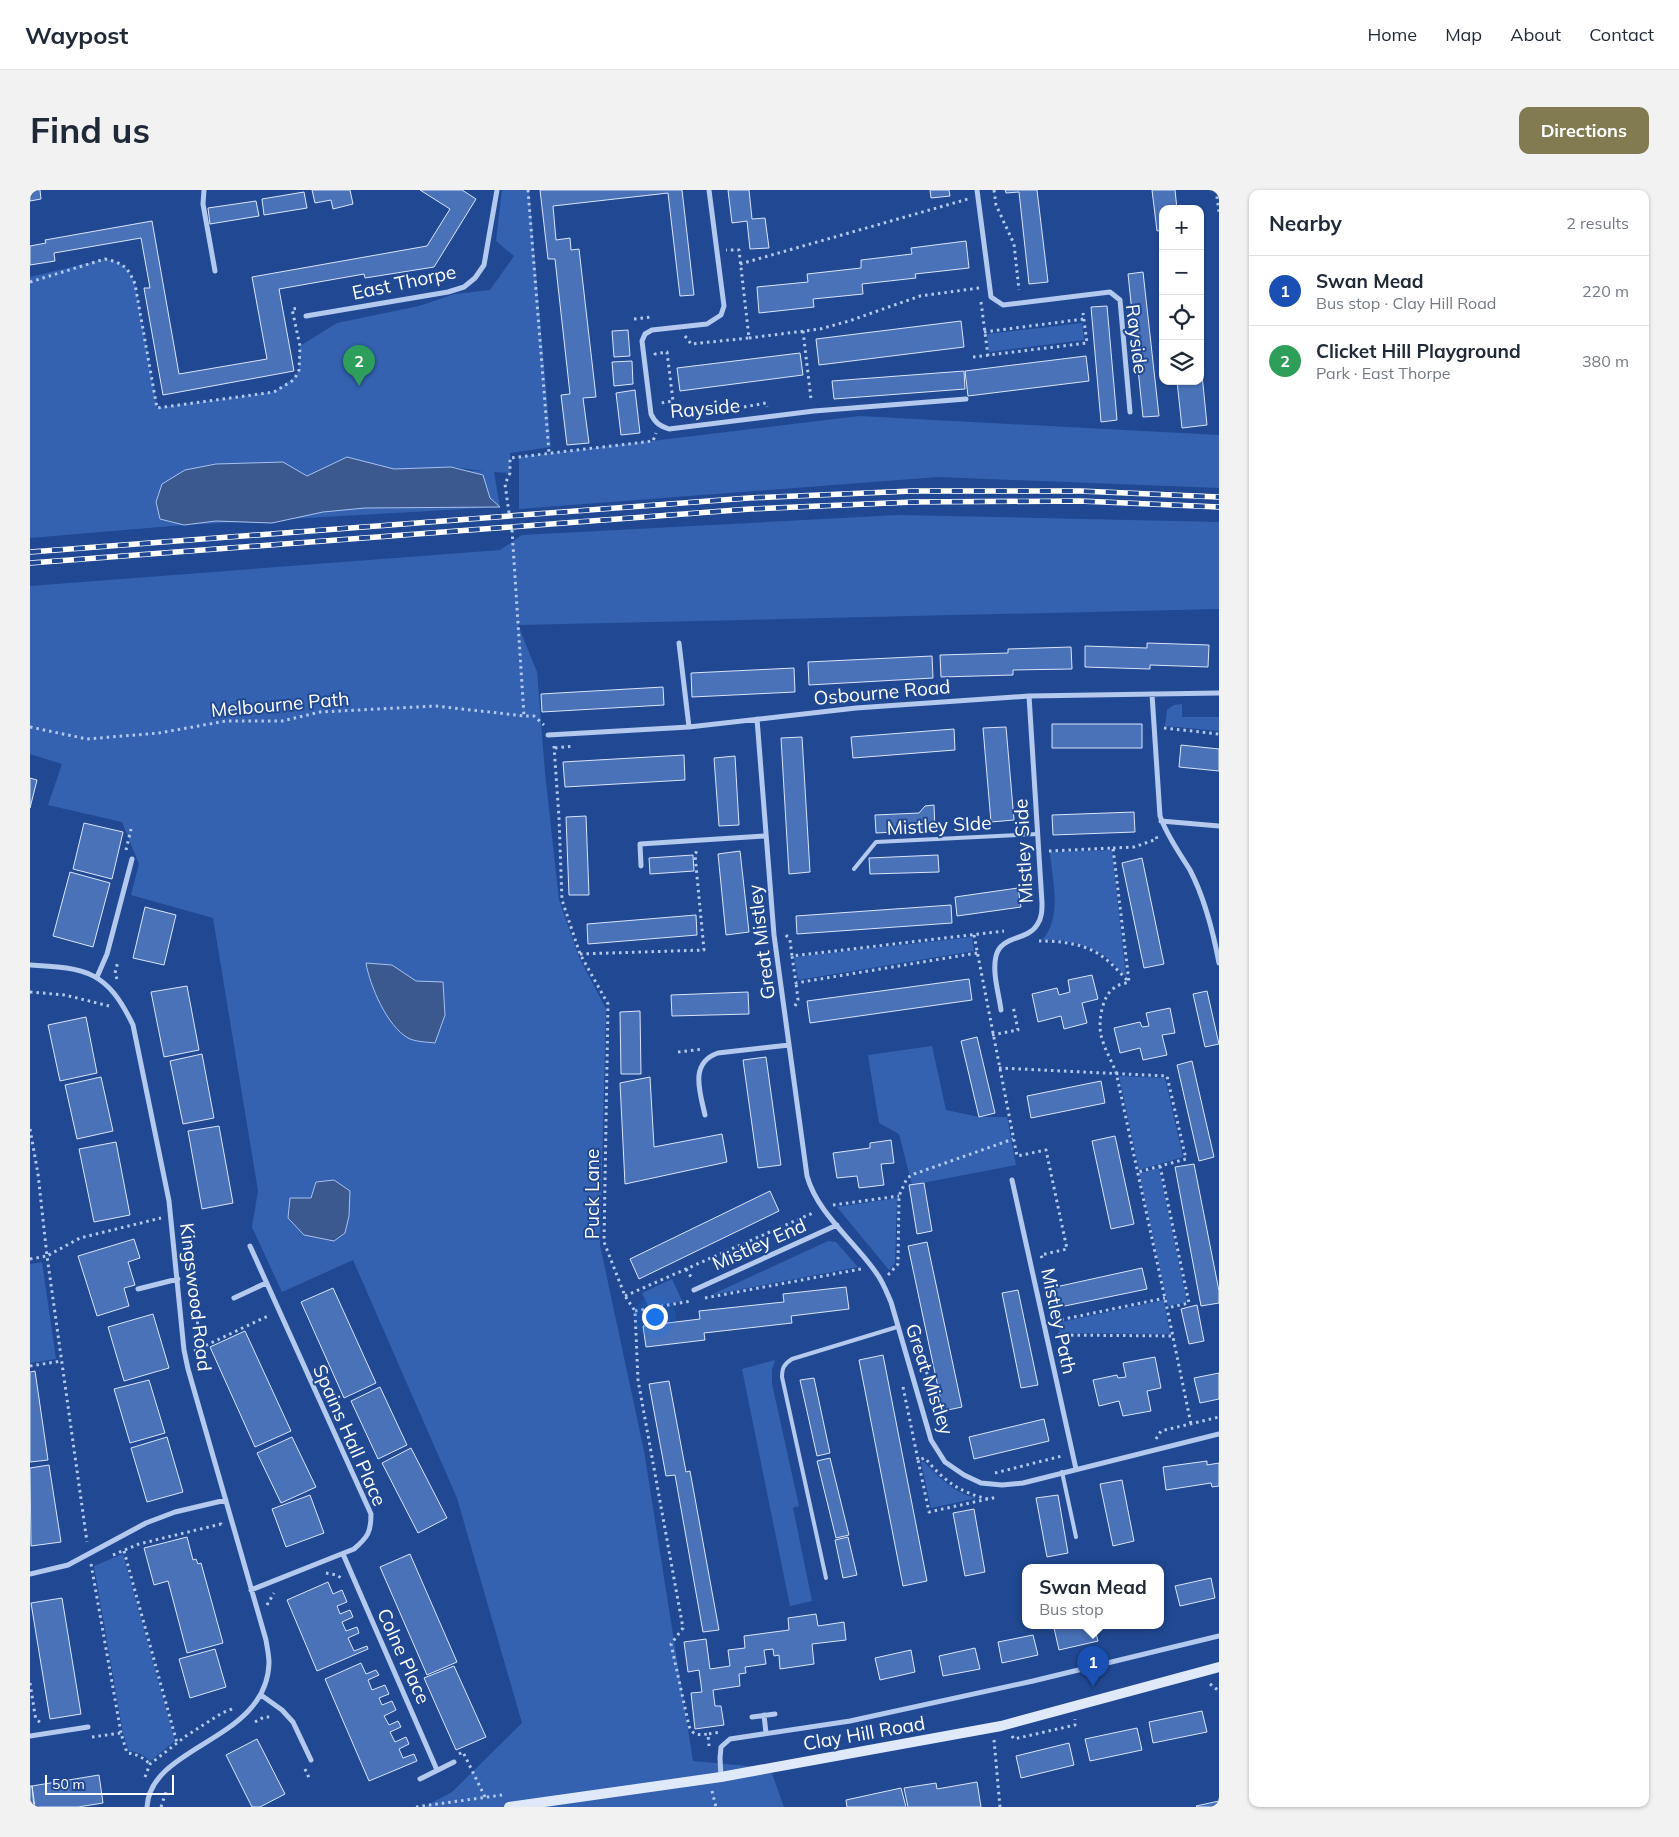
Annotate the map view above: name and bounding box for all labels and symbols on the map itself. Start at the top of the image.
street label: East Thorpe [350,259,458,305]
street label: Rayside [1121,303,1153,375]
pin: 2 [343,345,375,386]
street label: Rayside [669,393,741,423]
street label: Osbourne Road [813,674,951,710]
street label: Melbourne Path [210,686,350,722]
street label: Mistley Side [1008,798,1038,904]
street label: Mistley SIde [886,810,992,840]
street label: Great Mistley [742,883,780,1001]
street label: Puck Lane [580,1149,604,1239]
street label: Mistley End [708,1213,810,1275]
street label: Kingswood Road [175,1221,217,1373]
street label: Mistley Path [1036,1266,1082,1376]
your location [642,1304,668,1330]
street label: Great Mistley [901,1320,959,1438]
street label: Spains Hall Place [308,1360,392,1510]
street label: Colne Place [372,1605,436,1707]
pin: 1 [1077,1646,1109,1687]
street label: Clay Hill Road [801,1710,927,1756]
scale bar [45,1772,174,1795]

